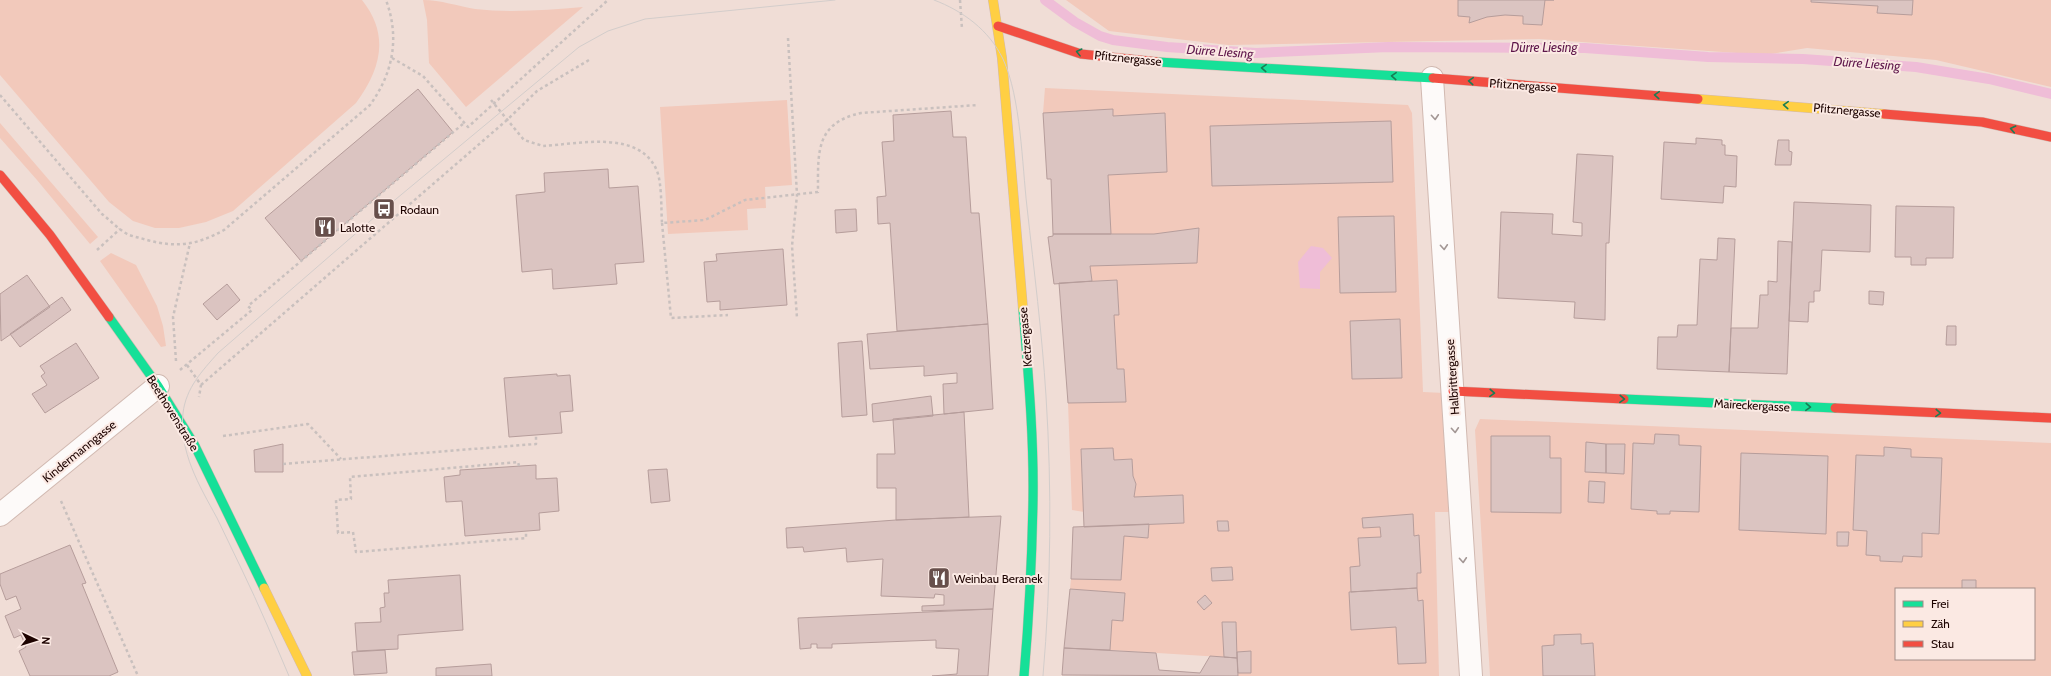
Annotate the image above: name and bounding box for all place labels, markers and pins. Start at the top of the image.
bus stop icon: Rodaun [371,196,397,222]
place label: Rodaun [400,202,439,217]
restaurant icon: Lalotte [312,214,338,240]
place label: Lalotte [340,220,375,235]
restaurant icon: Weinbau Beranek [926,565,952,591]
place label: Weinbau Beranek [954,571,1043,586]

